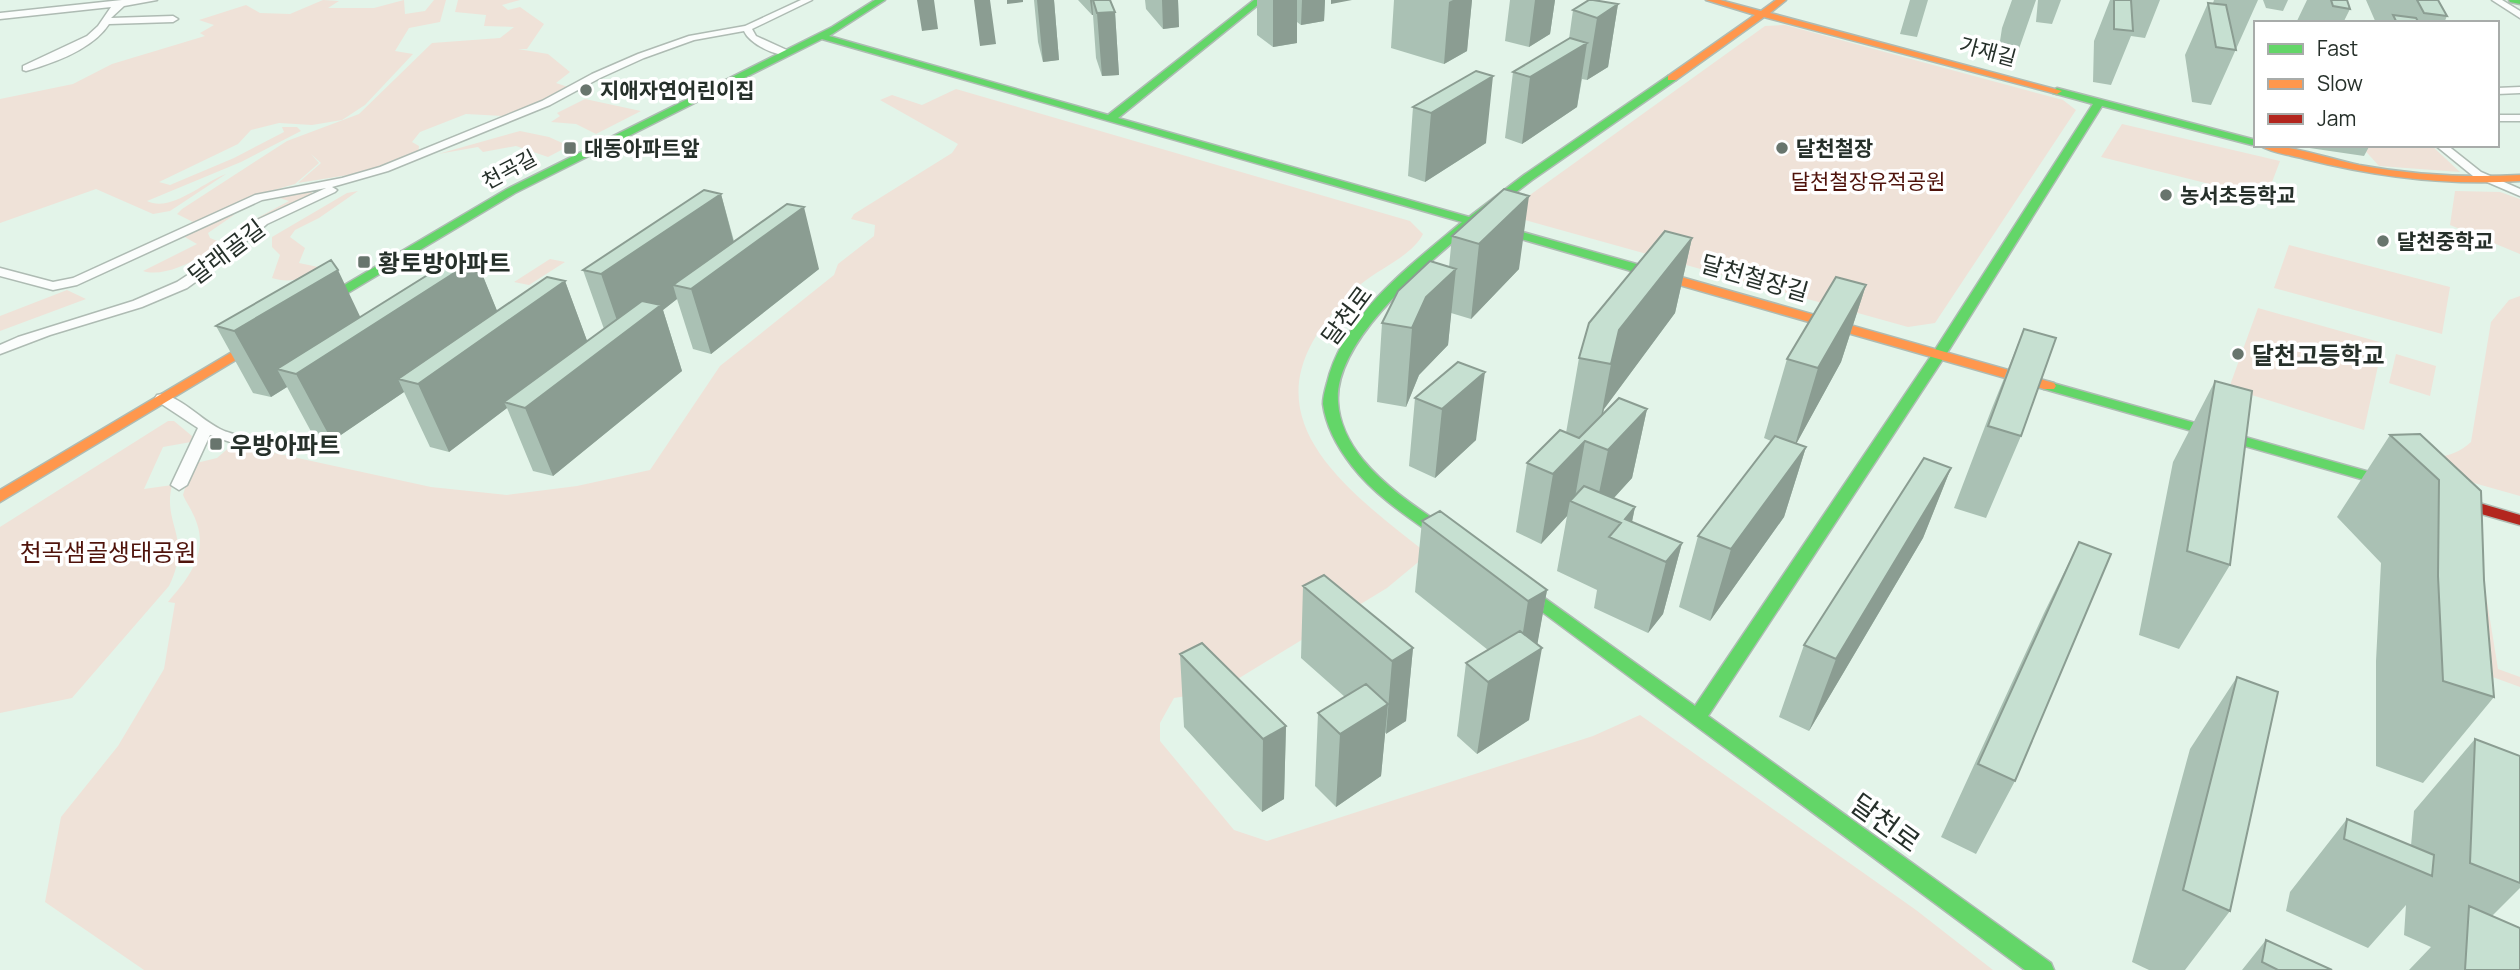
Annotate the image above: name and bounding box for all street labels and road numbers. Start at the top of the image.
street label: 가재길 [1956,30,2020,72]
street label: 천곡길 [477,143,541,195]
street label: 달래골길 [181,211,271,291]
street label: 달천철장길 [1697,246,1813,308]
street label: 달천로 [1313,279,1379,351]
street label: 달천로 [1844,784,1928,860]

